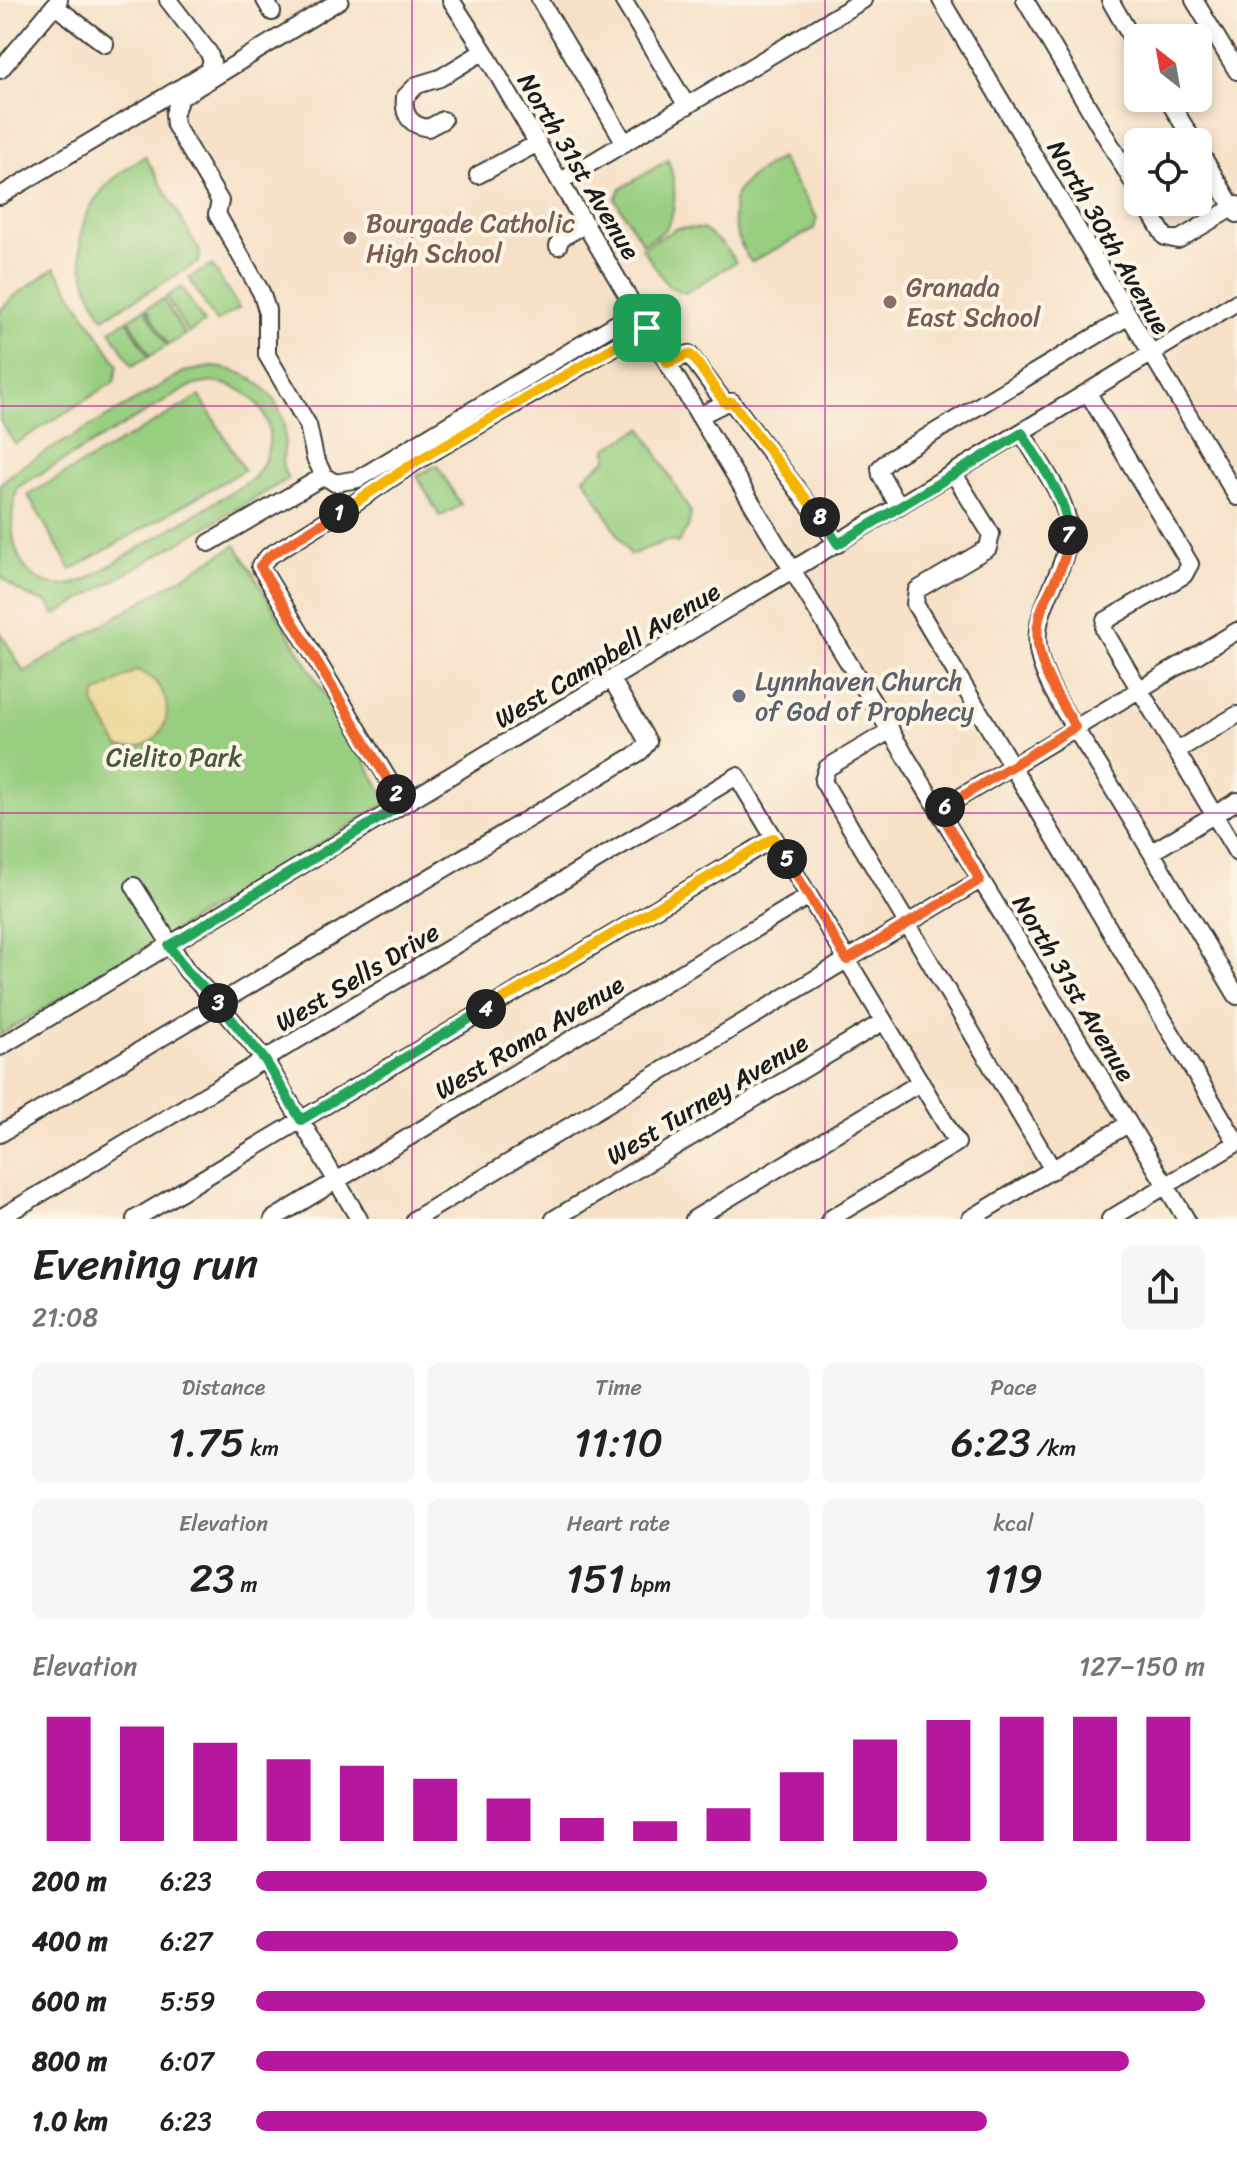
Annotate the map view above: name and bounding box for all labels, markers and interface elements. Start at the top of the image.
north arrow [1124,24,1212,112]
map controls [1124,24,1212,216]
street label: North 31st Avenue [505,63,654,269]
button: locate [1124,128,1212,216]
street label: North 30th Avenue [1034,131,1184,344]
place label: Bourgade Catholic High School [366,200,575,276]
marker: Bourgade Catholic High School [341,229,359,247]
place label: Granada East School [906,264,1041,340]
marker: Granada East School [881,293,899,311]
pin [613,294,681,362]
icon: arrive [625,306,669,350]
pin: 1 [319,493,359,533]
text: 1 [334,493,344,532]
pin: 8 [800,497,840,537]
text: 8 [813,497,827,536]
pin: 7 [1048,515,1088,555]
text: 7 [1062,515,1074,554]
street label: West Campbell Avenue [485,569,730,741]
place label: Lynnhaven Church of God of Prophecy [755,658,975,734]
marker: Lynnhaven Church of God of Prophecy [730,687,748,705]
park label: Cielito Park [106,734,242,780]
pin: 2 [376,774,416,814]
text: 2 [390,774,402,813]
pin: 6 [925,787,965,827]
text: 6 [939,787,951,826]
pin: 5 [767,839,807,879]
text: 5 [780,839,794,878]
street label: North 31st Avenue [1000,885,1149,1091]
street label: West Sells Drive [266,909,448,1045]
street label: West Roma Avenue [425,962,633,1112]
pin: 3 [198,983,238,1023]
text: 3 [212,983,224,1022]
pin: 4 [466,989,506,1029]
text: 4 [479,989,493,1028]
street label: West Turney Avenue [597,1020,818,1178]
text: Evening run [32,1225,258,1303]
button: share [1121,1245,1205,1329]
text: 21:08 [32,1294,98,1340]
text: Distance [182,1368,265,1407]
text: Time [595,1368,642,1407]
text: Pace [990,1368,1037,1407]
text: 1.75 [168,1407,245,1478]
text: 11:10 [574,1407,663,1478]
text: 6:23 [951,1407,1031,1478]
text: km [245,1429,279,1468]
text: /km [1031,1429,1076,1468]
text: Elevation [179,1504,268,1543]
text: Heart rate [567,1504,670,1543]
text: kcal [994,1504,1033,1543]
text: 23 [190,1543,235,1614]
text: 151 [566,1543,625,1614]
text: 119 [984,1543,1043,1614]
text: m [235,1565,257,1604]
text: bpm [625,1565,671,1604]
text: Elevation [32,1643,137,1689]
text: 127–150 m [1079,1643,1205,1689]
text: 200 m [32,1858,107,1904]
text: 6:23 [160,1858,212,1904]
text: 400 m [32,1918,108,1964]
text: 6:27 [160,1918,212,1964]
text: 600 m [32,1978,106,2024]
text: 5:59 [160,1978,216,2024]
text: 800 m [32,2038,107,2084]
text: 6:07 [160,2038,214,2084]
text: 1.0 km [32,2098,108,2144]
text: 6:23 [160,2098,212,2144]

